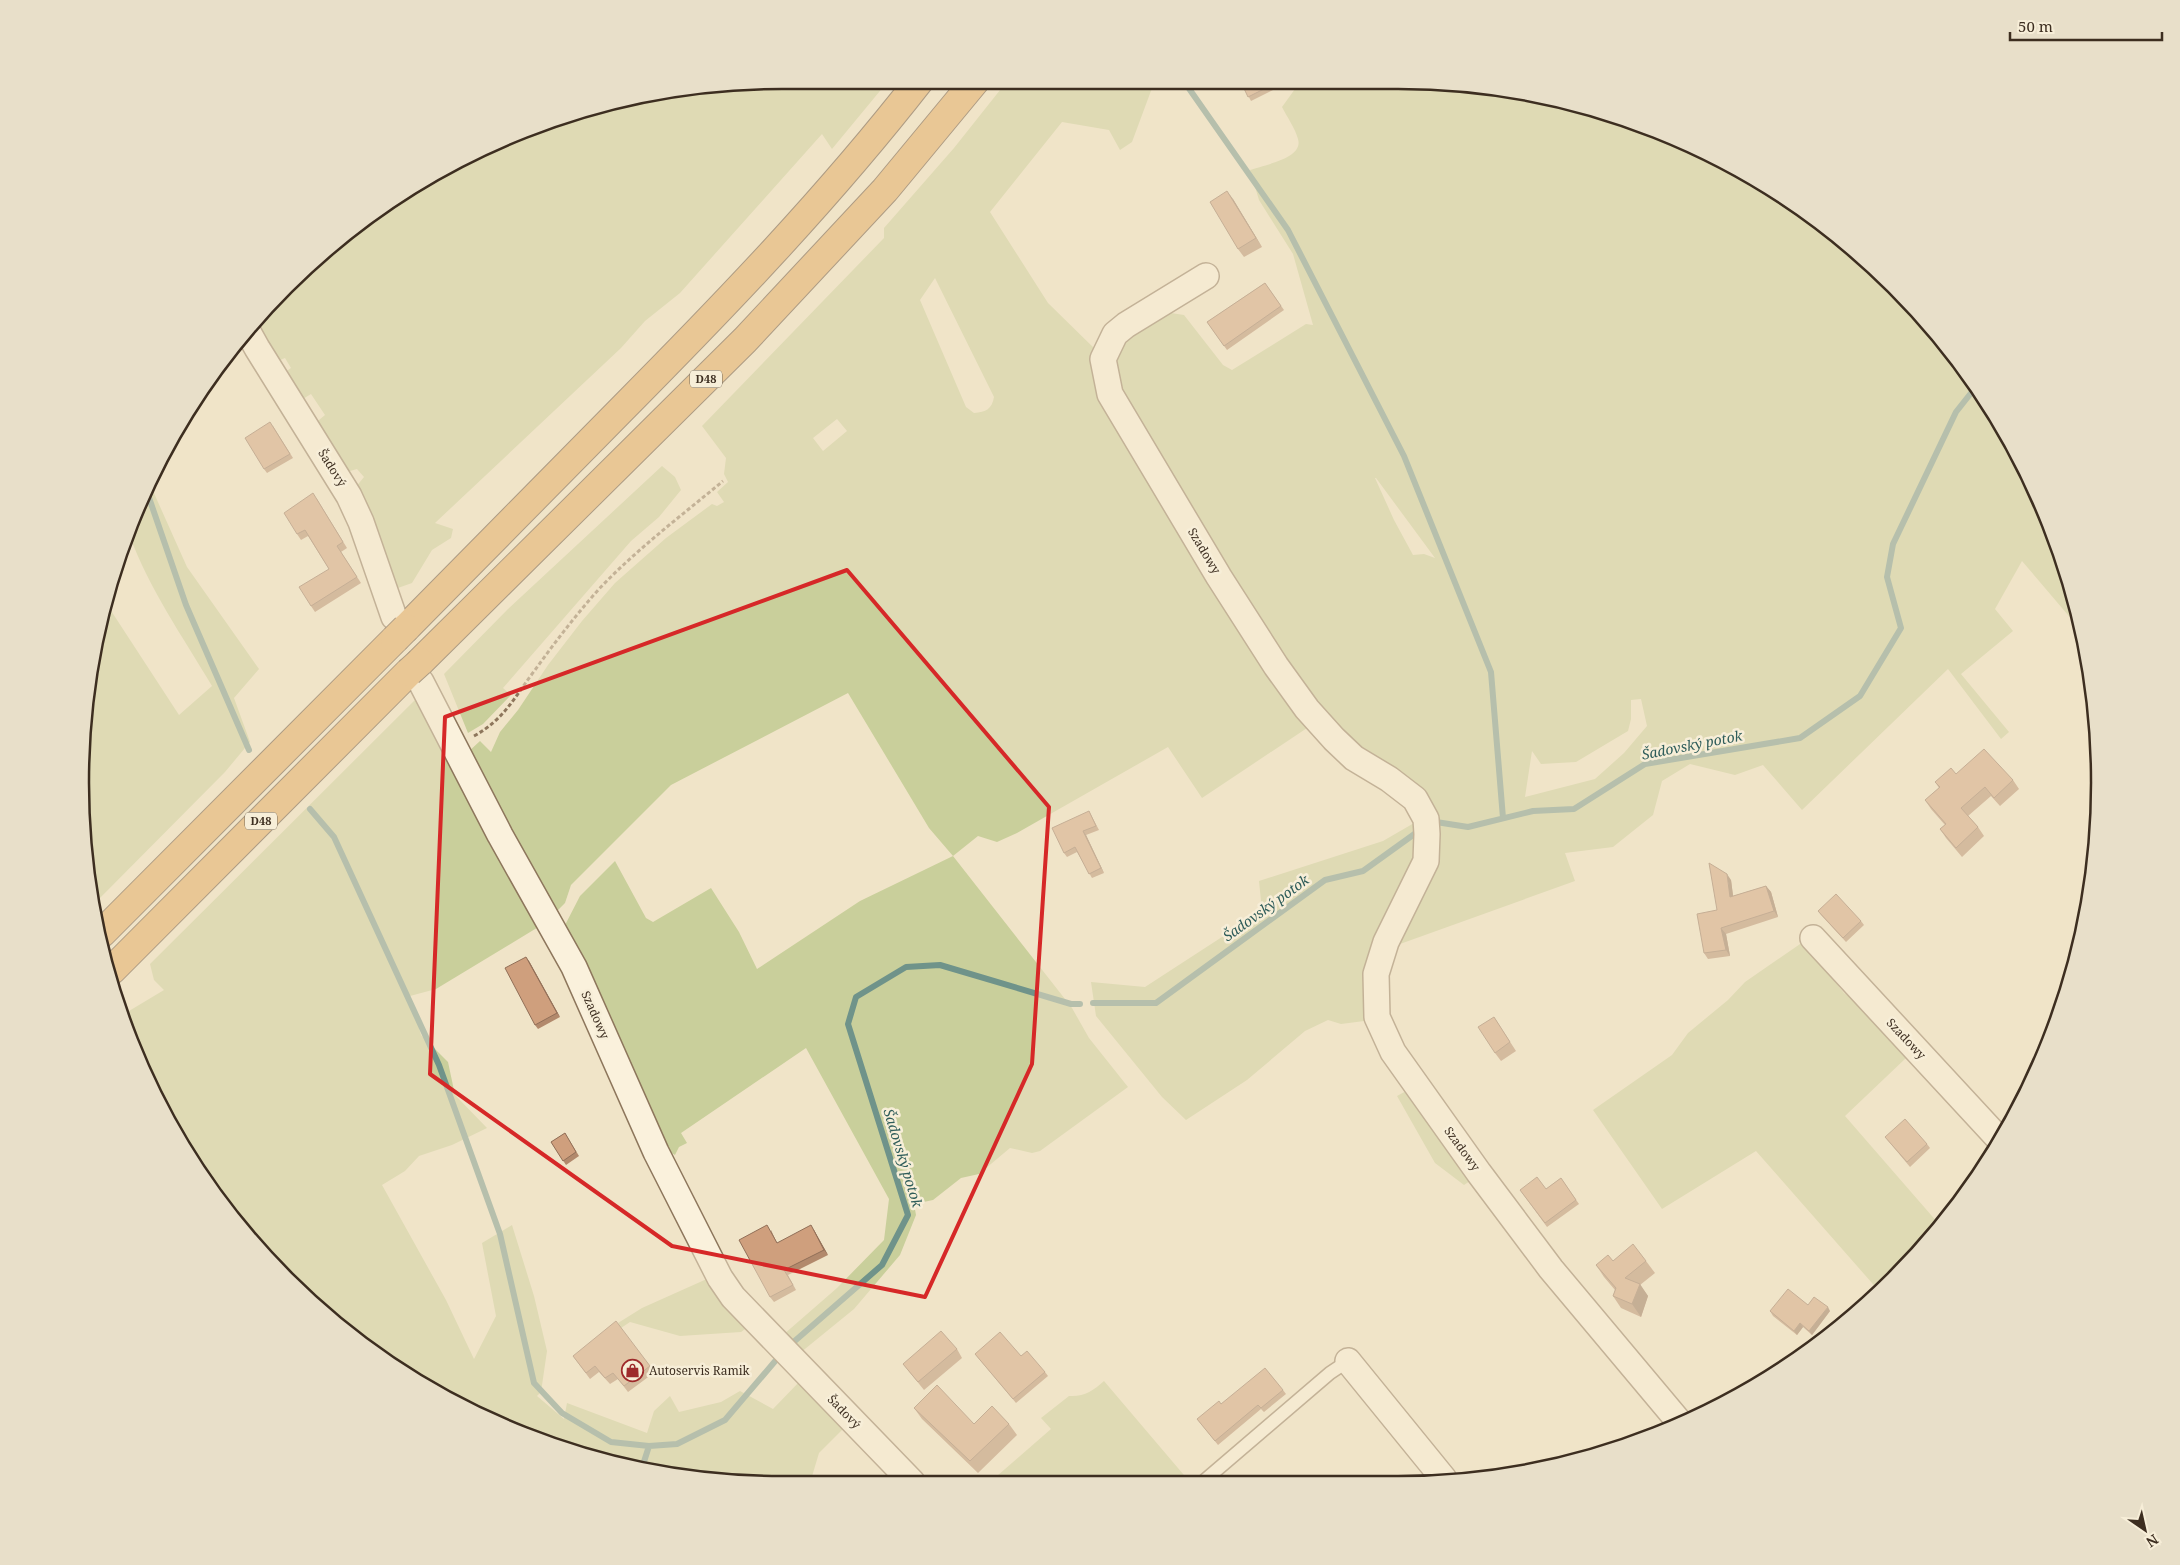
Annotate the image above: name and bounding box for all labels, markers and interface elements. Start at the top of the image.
scale bar [2010,10,2162,42]
text: 50 m [2018,16,2053,36]
road number: D48 [690,370,722,388]
street label: Šadový [314,446,351,490]
street label: Szadowy [1184,525,1225,577]
water label: Šadovský potok [1640,725,1745,764]
road number: D48 [245,812,277,829]
water label: Šadovský potok [1219,869,1313,945]
street label: Szadowy [577,988,614,1042]
street label: Szadowy [1883,1014,1930,1063]
water label: Šadovský potok [879,1106,928,1210]
street label: Szadowy [1441,1123,1484,1174]
shop icon: Autoservis Ramik [621,1359,645,1383]
place label: Autoservis Ramik [649,1362,751,1379]
street label: Šadový [824,1391,865,1433]
north arrow [2120,1505,2170,1555]
text: N [2143,1530,2162,1552]

